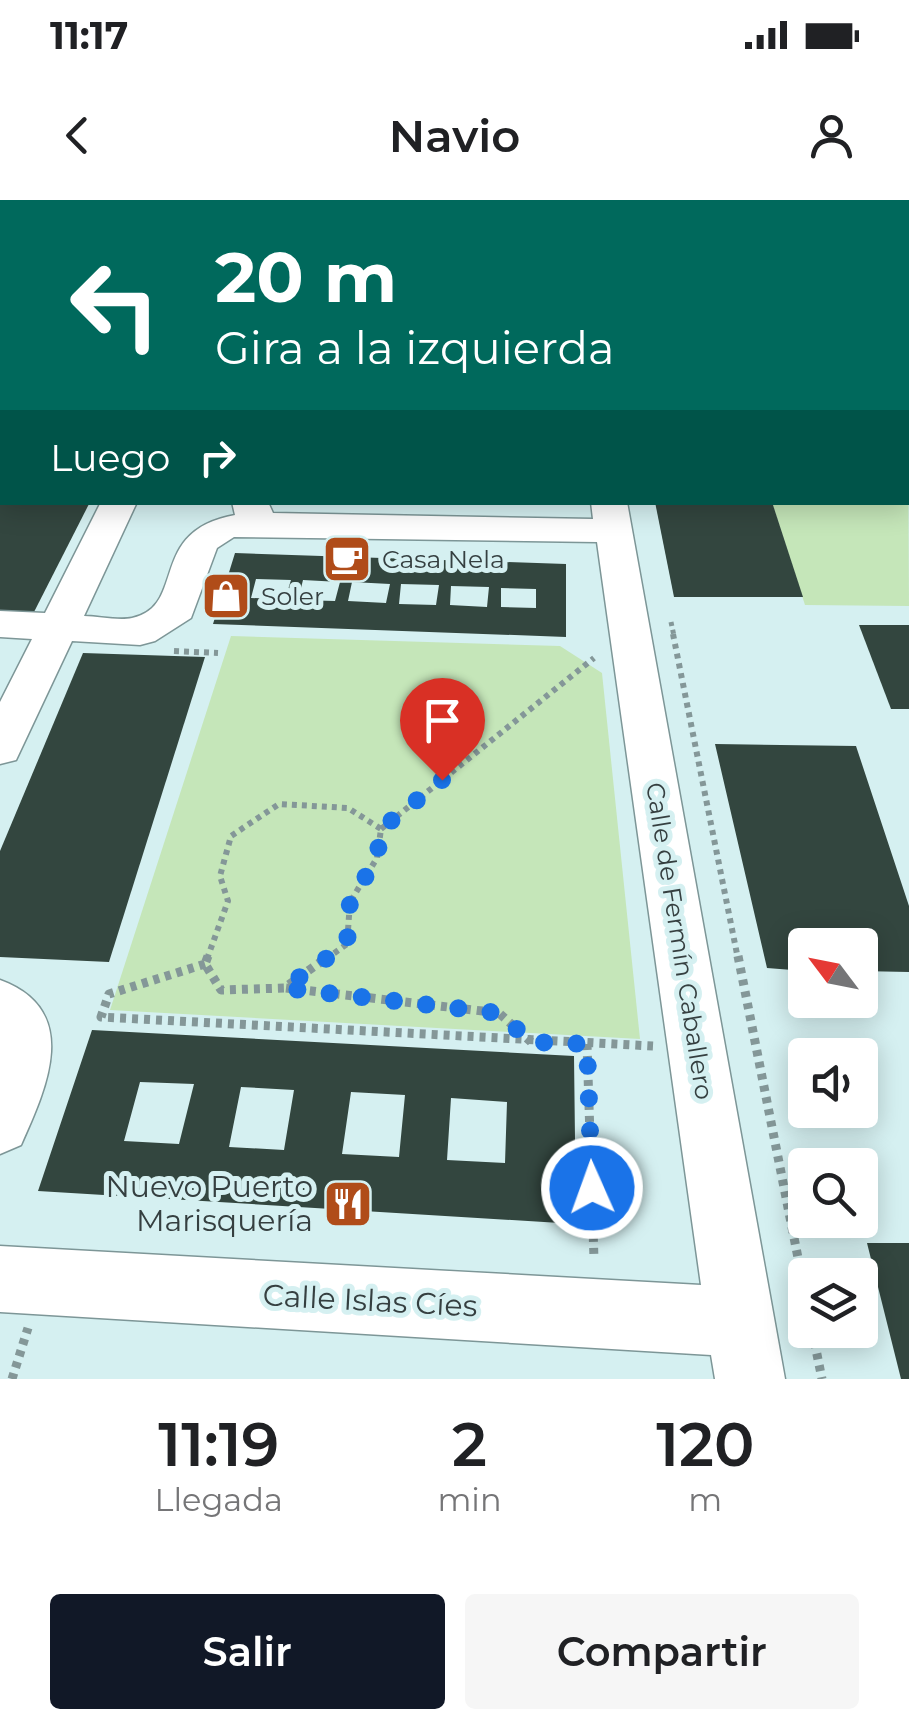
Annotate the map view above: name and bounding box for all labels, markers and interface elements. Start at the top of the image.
text: 11:17 [50,12,128,59]
icon: back [50,108,105,163]
text: Navio [389,108,520,163]
icon: person [804,108,859,163]
text: 20 m [215,234,397,320]
icon: left [50,240,180,370]
text: Gira a la izquierda [215,320,615,375]
icon: right [190,430,245,485]
text: Luego [50,434,170,481]
cafe icon: Casa Nela [321,533,373,585]
place label: Casa Nela [382,544,505,574]
shop icon: Soler [200,570,252,622]
place label: Soler [261,581,324,611]
pin [400,678,485,781]
icon: arrive [415,693,470,748]
street label: Calle de Fermín Caballero [640,780,720,1102]
north arrow [788,928,878,1018]
map controls [788,928,878,1348]
button: sound [788,1038,878,1128]
position arrow [540,1136,644,1240]
button: search [788,1148,878,1238]
place label: Nuevo Puerto Marisquería [105,1168,313,1239]
restaurant icon: Nuevo Puerto Marisquería [322,1178,374,1230]
button: layers [788,1258,878,1348]
street label: Calle Islas Cíes [262,1276,478,1325]
text: 11:19 [158,1408,279,1481]
text: 2 [452,1408,487,1481]
text: 120 [656,1408,754,1481]
text: Llegada [155,1480,283,1519]
text: min [437,1480,502,1519]
text: m [688,1480,722,1519]
button: Salir [50,1594,445,1709]
button: Compartir [465,1594,859,1709]

